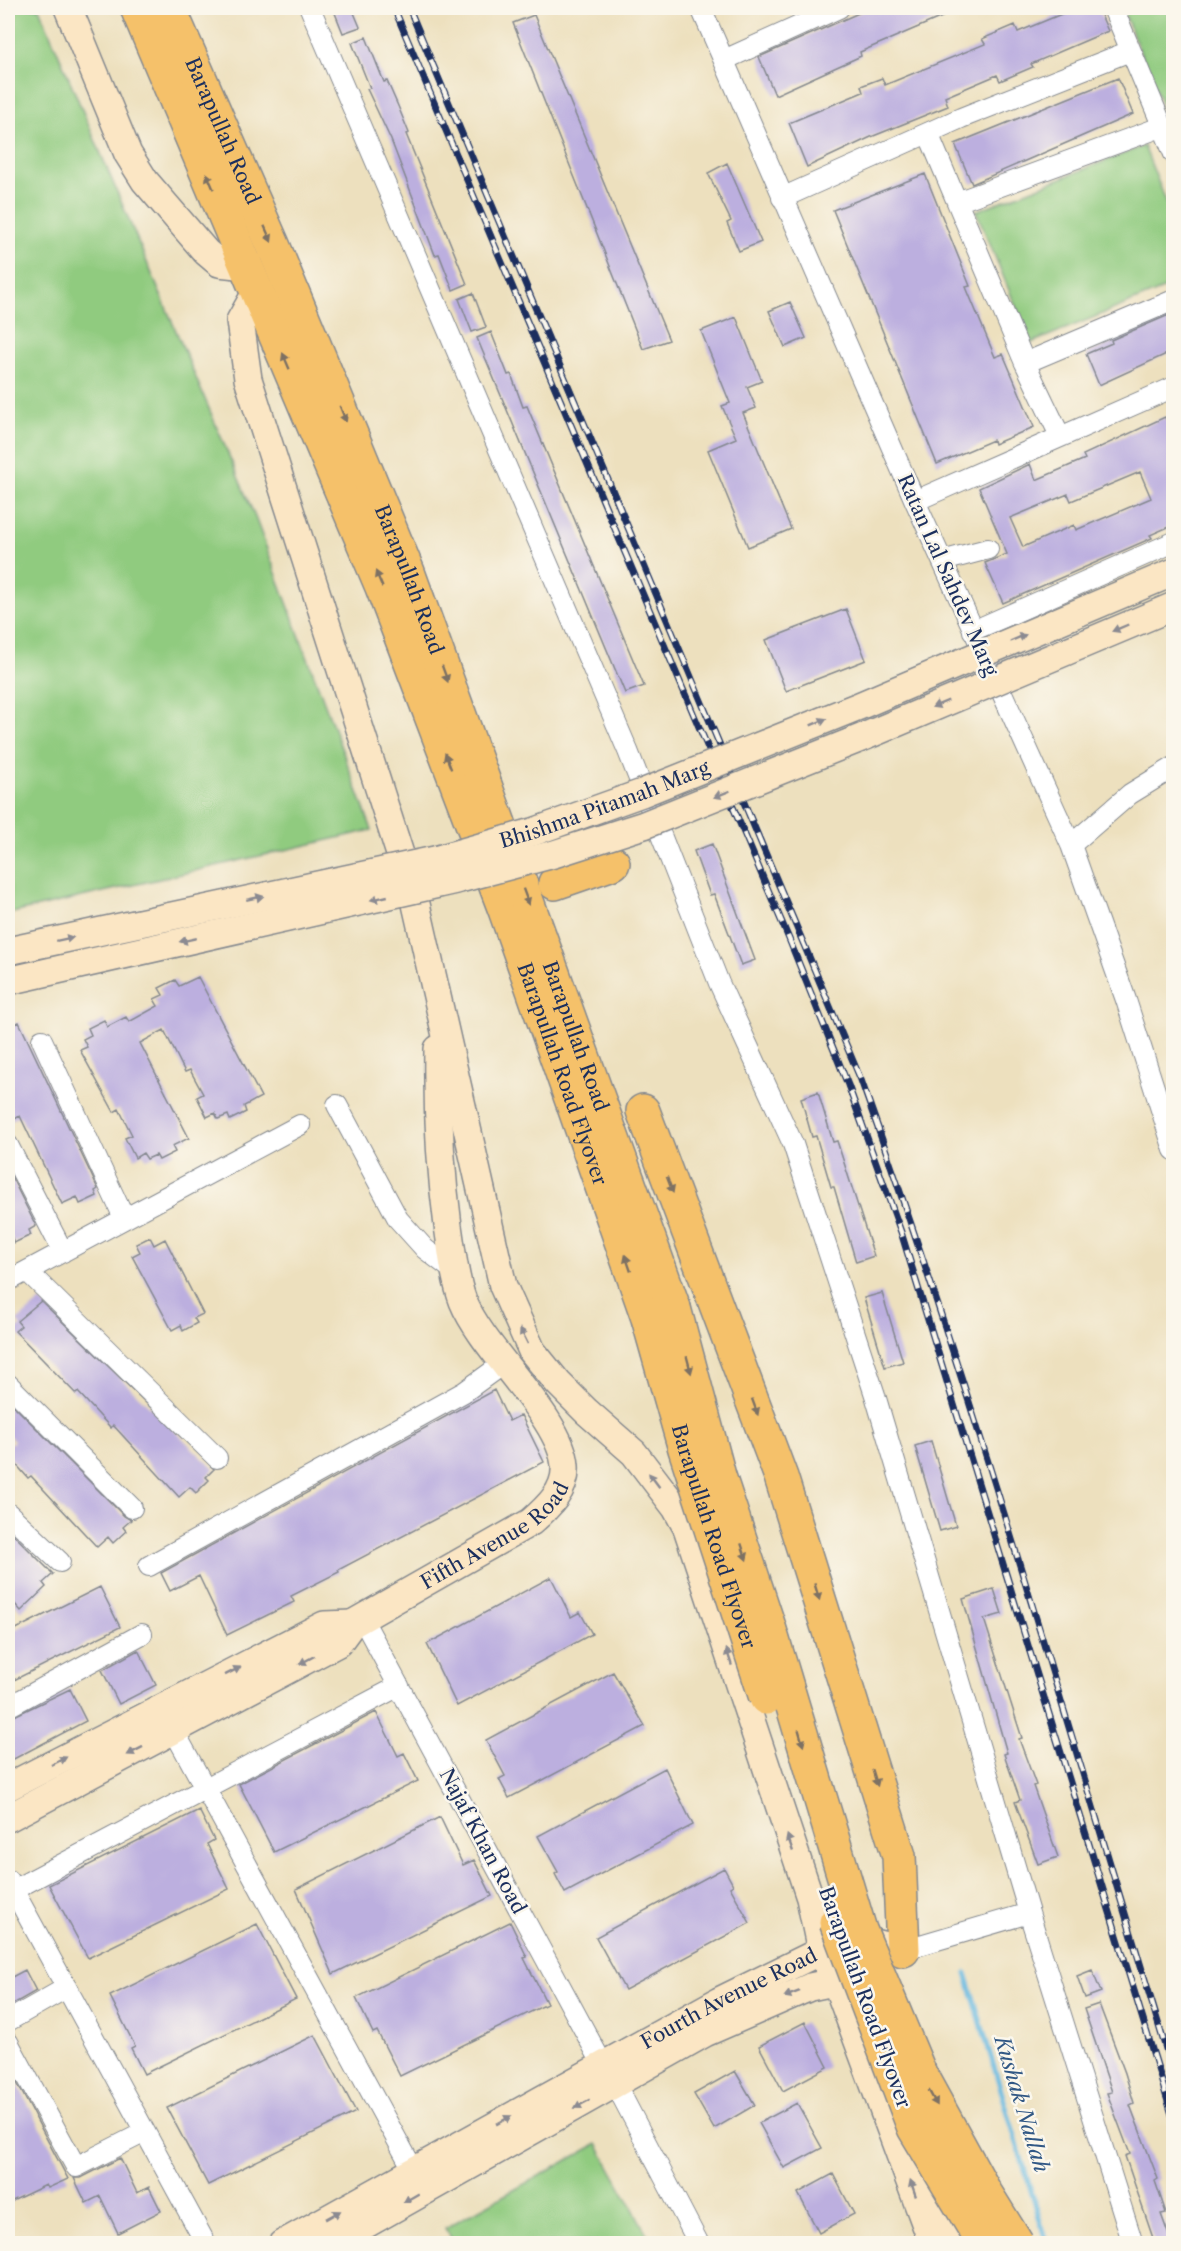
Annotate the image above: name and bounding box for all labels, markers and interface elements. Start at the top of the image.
street label: Barapullah Road [180,54,266,208]
one-way arrow [205,172,215,190]
one-way arrow [263,226,273,244]
one-way arrow [281,352,291,370]
one-way arrow [338,406,348,424]
street label: Ratan Lal Sahdev Marg [893,470,1004,680]
street label: Barapullah Road [370,501,449,657]
one-way arrow [374,570,383,588]
one-way arrow [1110,623,1128,633]
one-way arrow [1010,633,1028,643]
one-way arrow [441,665,450,683]
one-way arrow [931,700,949,709]
one-way arrow [811,717,829,727]
one-way arrow [443,752,453,770]
street label: Bhishma Pitamah Marg [497,755,713,853]
one-way arrow [712,789,730,799]
one-way arrow [521,888,531,906]
one-way arrow [246,893,265,902]
one-way arrow [370,894,388,904]
one-way arrow [55,934,74,943]
one-way arrow [179,936,198,946]
street label: Barapullah Road [538,958,614,1114]
street label: Barapullah Road Flyover [512,959,613,1189]
one-way arrow [666,1177,676,1195]
one-way arrow [623,1254,633,1272]
one-way arrow [520,1327,529,1344]
one-way arrow [685,1355,695,1374]
one-way arrow [751,1398,760,1416]
street label: Barapullah Road Flyover [667,1421,761,1652]
one-way arrow [649,1472,661,1487]
street label: Fifth Avenue Road [416,1478,574,1594]
one-way arrow [739,1543,749,1561]
one-way arrow [813,1583,822,1601]
one-way arrow [724,1648,734,1666]
one-way arrow [299,1655,316,1665]
one-way arrow [224,1667,241,1676]
one-way arrow [797,1729,806,1747]
one-way arrow [127,1746,144,1756]
one-way arrow [51,1756,68,1765]
street label: Najaf Khan Road [435,1764,531,1918]
one-way arrow [871,1769,880,1787]
one-way arrow [785,1834,794,1852]
street label: Barapullah Road Flyover [814,1883,916,2112]
street label: Fourth Avenue Road [637,1943,821,2054]
one-way arrow [782,1990,800,2000]
water label: Kushak Nallah [989,2031,1055,2175]
one-way arrow [928,2090,938,2107]
one-way arrow [573,2099,590,2109]
one-way arrow [495,2116,512,2126]
one-way arrow [908,2179,918,2197]
one-way arrow [403,2193,419,2204]
one-way arrow [325,2210,342,2220]

